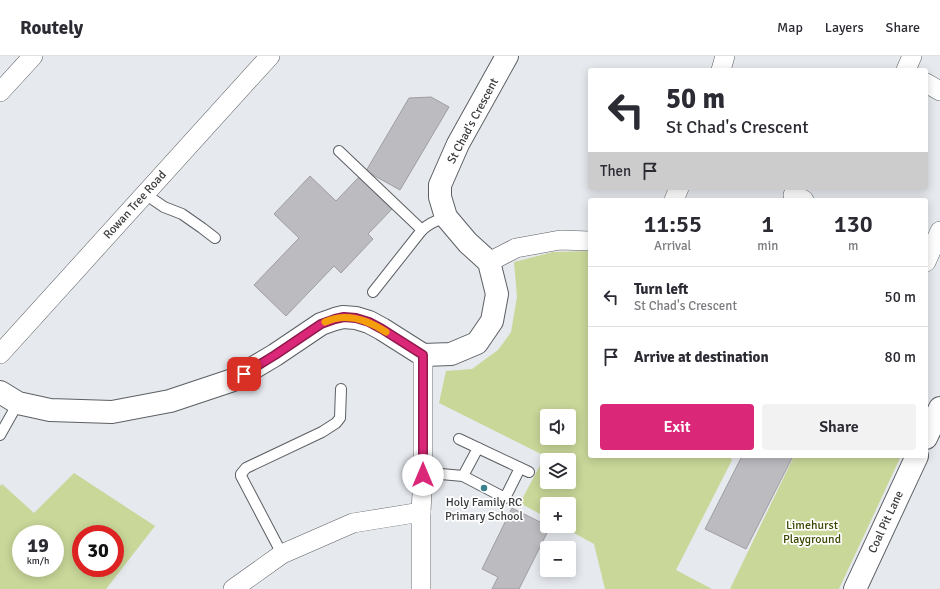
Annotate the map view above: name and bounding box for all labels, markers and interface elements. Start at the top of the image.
text: Routely [20,16,83,40]
text: Map [777,19,803,36]
text: Layers [825,19,864,36]
text: Share [886,19,920,36]
street label: St Chad's Crescent [444,75,502,167]
text: 50 m [666,82,725,116]
icon: left [600,84,652,136]
text: St Chad's Crescent [666,116,809,138]
icon: arrive [639,160,661,182]
text: Then [600,162,631,180]
street label: Rowan Tree Road [100,168,170,242]
text: 11:55 [643,209,702,239]
text: 1 [761,209,774,239]
text: 130 [834,209,873,239]
text: Arrival [654,238,691,254]
text: min [757,238,778,254]
text: m [848,238,858,254]
text: Turn left [634,280,688,298]
icon: left [600,286,622,308]
text: 50 m [885,288,916,306]
text: St Chad's Crescent [634,298,737,314]
icon: arrive [600,346,622,368]
text: Arrive at destination [634,348,769,366]
text: 80 m [885,348,916,366]
pin [227,357,261,391]
icon: arrive [233,363,255,385]
button: Exit [600,404,754,450]
button: Share [762,404,916,450]
map controls [540,409,576,577]
button: sound [540,409,576,445]
button: layers [540,453,576,489]
position arrow [402,454,444,496]
marker: Holy Family RC Primary School [479,483,489,493]
street label: Coal Pit Lane [865,488,907,556]
place label: Holy Family RC Primary School [445,495,523,524]
button: + [540,497,576,533]
park label: Limehurst Playground [783,518,841,547]
speed limit sign: 30 [72,525,124,577]
text: 19 [27,533,49,558]
button: − [540,541,576,577]
text: km/h [27,555,49,567]

